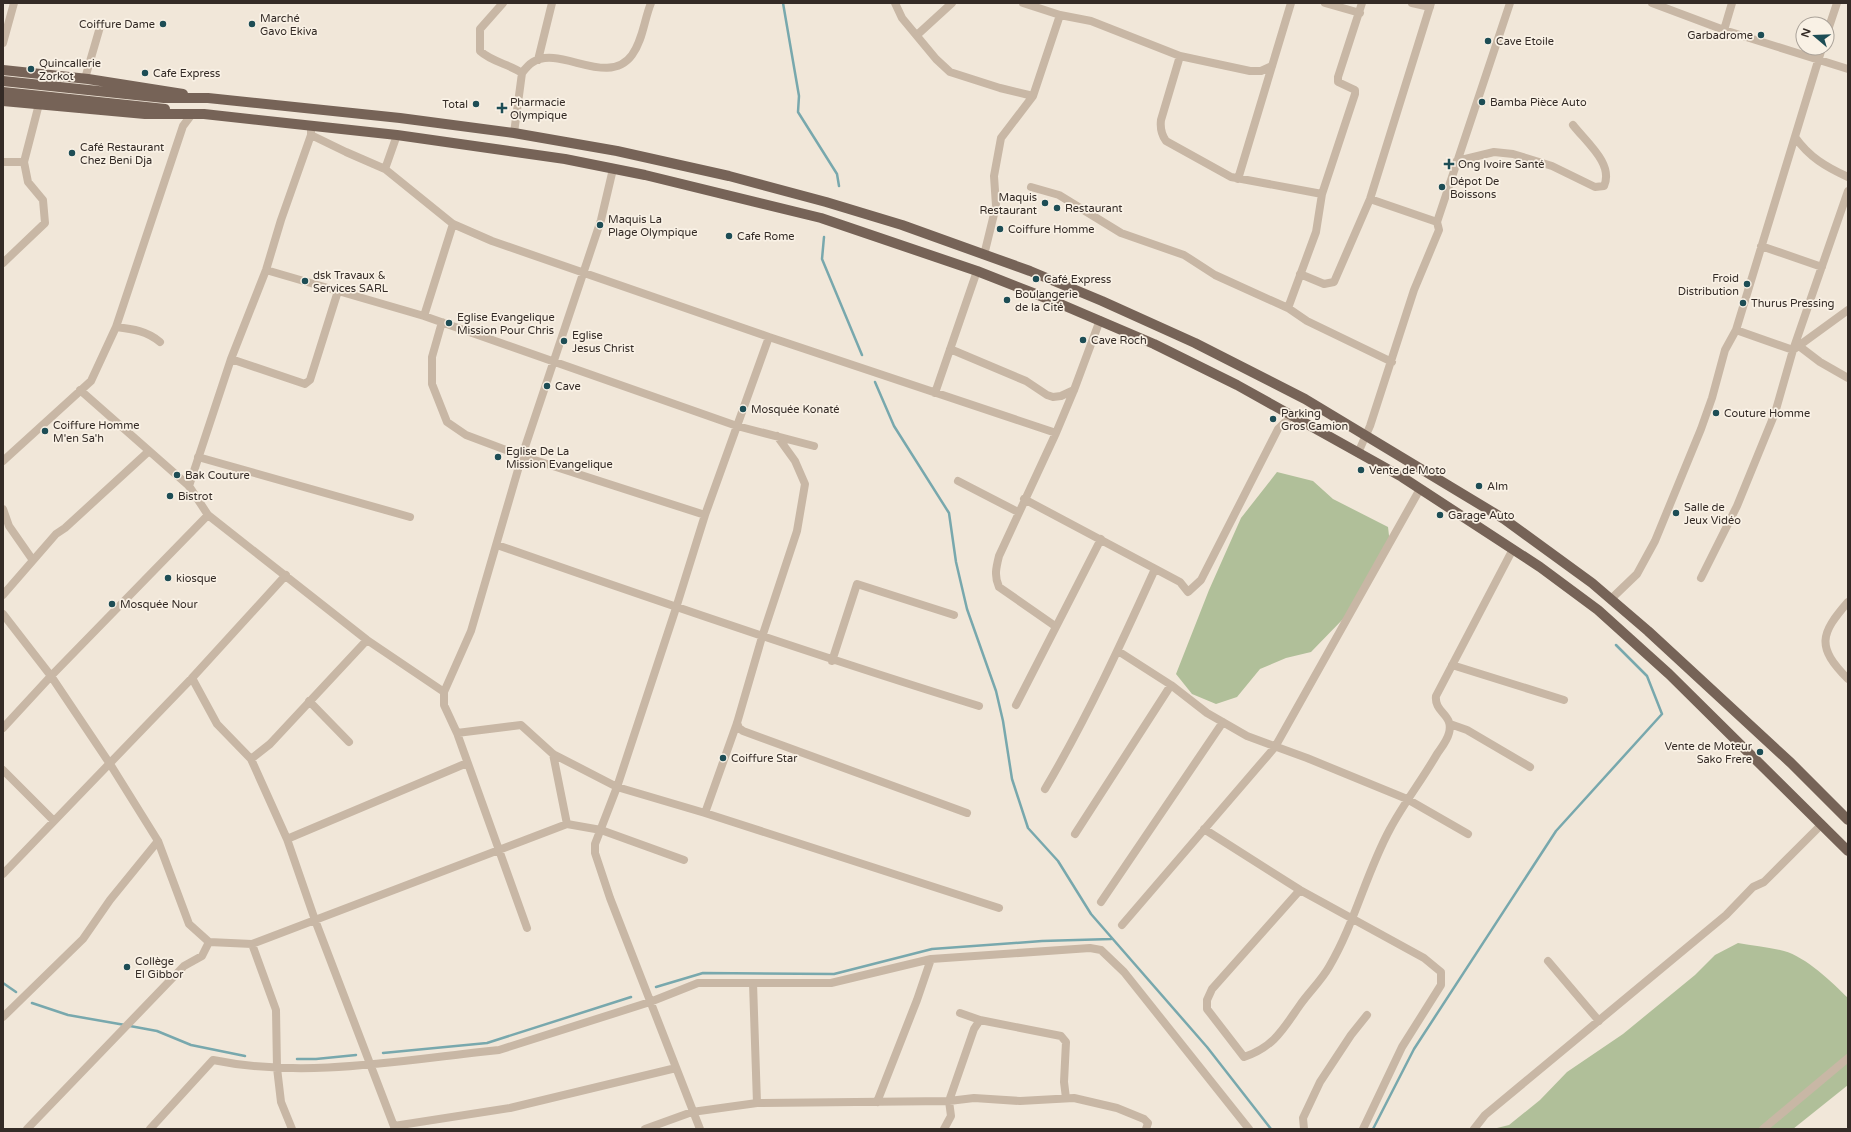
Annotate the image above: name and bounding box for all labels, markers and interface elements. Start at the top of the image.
place label: Marché Gavo Ekiva [260,12,317,38]
north arrow [1795,16,1835,56]
place label: Coiffure Dame [79,18,155,31]
marker: Coiffure Dame [158,19,168,29]
marker: Marché Gavo Ekiva [247,19,257,29]
text: N [1798,27,1814,39]
place label: Garbadrome [1687,29,1753,42]
marker: Garbadrome [1756,30,1766,40]
place label: Cave Etoile [1496,35,1554,48]
marker: Cave Etoile [1483,36,1493,46]
place label: Quincallerie Zorkot [39,57,101,83]
marker: Quincallerie Zorkot [26,64,36,74]
place label: Cafe Express [153,67,220,80]
marker: Cafe Express [140,68,150,78]
place label: Pharmacie Olympique [510,96,567,122]
place label: Bamba Pièce Auto [1490,96,1587,109]
marker: Bamba Pièce Auto [1477,97,1487,107]
place label: Total [442,98,468,111]
marker: Total [471,99,481,109]
marker: Pharmacie Olympique [497,103,507,113]
place label: Café Restaurant Chez Beni Dja [80,141,164,167]
marker: Café Restaurant Chez Beni Dja [67,148,77,158]
marker: Ong Ivoire Santé [1443,158,1455,170]
place label: Ong Ivoire Santé [1458,158,1545,171]
place label: Dépot De Boissons [1450,175,1499,201]
marker: Dépot De Boissons [1437,182,1447,192]
place label: Maquis Restaurant [980,191,1037,217]
marker: Maquis Restaurant [1040,198,1050,208]
place label: Restaurant [1065,202,1123,215]
marker: Restaurant [1052,203,1062,213]
place label: Maquis La Plage Olympique [608,213,697,239]
marker: Maquis La Plage Olympique [595,220,605,230]
place label: Coiffure Homme [1008,223,1095,236]
marker: Coiffure Homme [995,224,1005,234]
place label: Cafe Rome [737,230,795,243]
marker: Cafe Rome [724,231,734,241]
place label: dsk Travaux & Services SARL [313,269,389,295]
place label: Froid Distribution [1678,272,1739,298]
place label: Café Express [1044,273,1111,286]
marker: Café Express [1031,274,1041,284]
marker: dsk Travaux & Services SARL [300,276,310,286]
marker: Froid Distribution [1742,279,1752,289]
place label: Boulangerie de la Cité [1015,288,1078,314]
marker: Boulangerie de la Cité [1002,295,1012,305]
place label: Thurus Pressing [1751,297,1835,310]
marker: Thurus Pressing [1738,298,1748,308]
place label: Eglise Evangelique Mission Pour Chris [457,311,555,337]
marker: Eglise Evangelique Mission Pour Chris [444,318,454,328]
place label: Eglise Jesus Christ [572,329,634,355]
place label: Cave Roch [1091,334,1147,347]
marker: Cave Roch [1078,335,1088,345]
marker: Eglise Jesus Christ [559,336,569,346]
place label: Cave [555,380,581,393]
marker: Cave [542,381,552,391]
place label: Mosquée Konaté [751,403,840,416]
marker: Mosquée Konaté [738,404,748,414]
place label: Parking Gros Camion [1281,407,1348,433]
place label: Couture Homme [1724,407,1810,420]
marker: Couture Homme [1711,408,1721,418]
marker: Parking Gros Camion [1268,414,1278,424]
place label: Coiffure Homme M'en Sa'h [53,419,140,445]
marker: Coiffure Homme M'en Sa'h [40,426,50,436]
place label: Eglise De La Mission Evangelique [506,445,613,471]
marker: Eglise De La Mission Evangelique [493,452,503,462]
place label: Vente de Moto [1369,464,1446,477]
marker: Vente de Moto [1356,465,1366,475]
place label: Bak Couture [185,469,250,482]
marker: Bak Couture [172,470,182,480]
place label: Alm [1487,480,1508,493]
marker: Alm [1474,481,1484,491]
place label: Bistrot [178,490,213,503]
marker: Bistrot [165,491,175,501]
place label: Salle de Jeux Vidéo [1684,501,1741,527]
marker: Salle de Jeux Vidéo [1671,508,1681,518]
place label: Garage Auto [1448,509,1515,522]
marker: Garage Auto [1435,510,1445,520]
place label: kiosque [176,572,217,585]
marker: kiosque [163,573,173,583]
place label: Mosquée Nour [120,598,198,611]
marker: Mosquée Nour [107,599,117,609]
place label: Vente de Moteur Sako Frere [1665,740,1753,766]
marker: Vente de Moteur Sako Frere [1755,747,1765,757]
place label: Coiffure Star [731,752,798,765]
marker: Coiffure Star [718,753,728,763]
place label: Collège El Gibbor [135,955,184,981]
marker: Collège El Gibbor [122,962,132,972]

